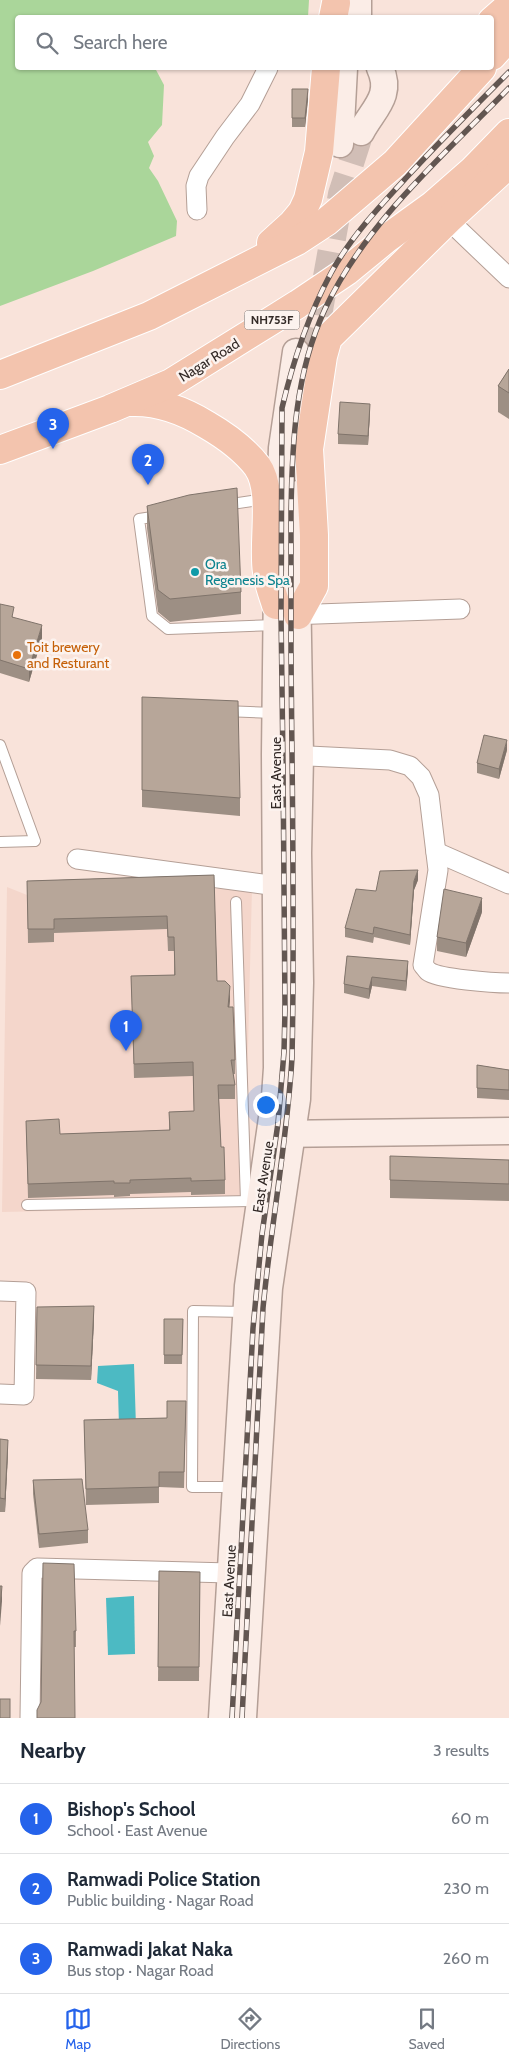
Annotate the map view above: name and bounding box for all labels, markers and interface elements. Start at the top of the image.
search box [15,15,494,70]
icon: search [33,29,61,57]
text: Search here [73,31,167,54]
road number: NH753F [244,310,300,330]
street label: Nagar Road [175,334,243,386]
pin: 3 [37,408,69,449]
pin: 2 [132,444,164,485]
place label: Ora Regenesis Spa [205,555,290,589]
marker: Ora Regenesis Spa [189,566,201,578]
place label: Toit brewery and Resturant [27,638,109,672]
marker: Toit brewery and Resturant [11,649,23,661]
street label: East Avenue [267,737,285,809]
pin: 1 [110,1010,142,1051]
your location [253,1092,279,1118]
street label: East Avenue [248,1140,278,1214]
street label: East Avenue [218,1544,240,1618]
text: Nearby [20,1738,86,1763]
text: 3 results [433,1741,489,1760]
text: Bishop's School [67,1798,196,1821]
text: 1 [33,1809,39,1828]
text: 60 m [451,1809,489,1828]
text: School · East Avenue [67,1821,208,1840]
text: Ramwadi Police Station [67,1868,261,1891]
text: 2 [32,1879,40,1898]
text: 230 m [443,1879,489,1898]
text: Public building · Nagar Road [67,1891,254,1910]
text: Ramwadi Jakat Naka [67,1938,233,1961]
text: 3 [32,1949,40,1968]
text: 260 m [443,1949,489,1968]
text: Bus stop · Nagar Road [67,1961,214,1980]
tab: Map [64,2005,92,2053]
tab: Directions [220,2005,280,2053]
tab: Saved [408,2005,445,2053]

